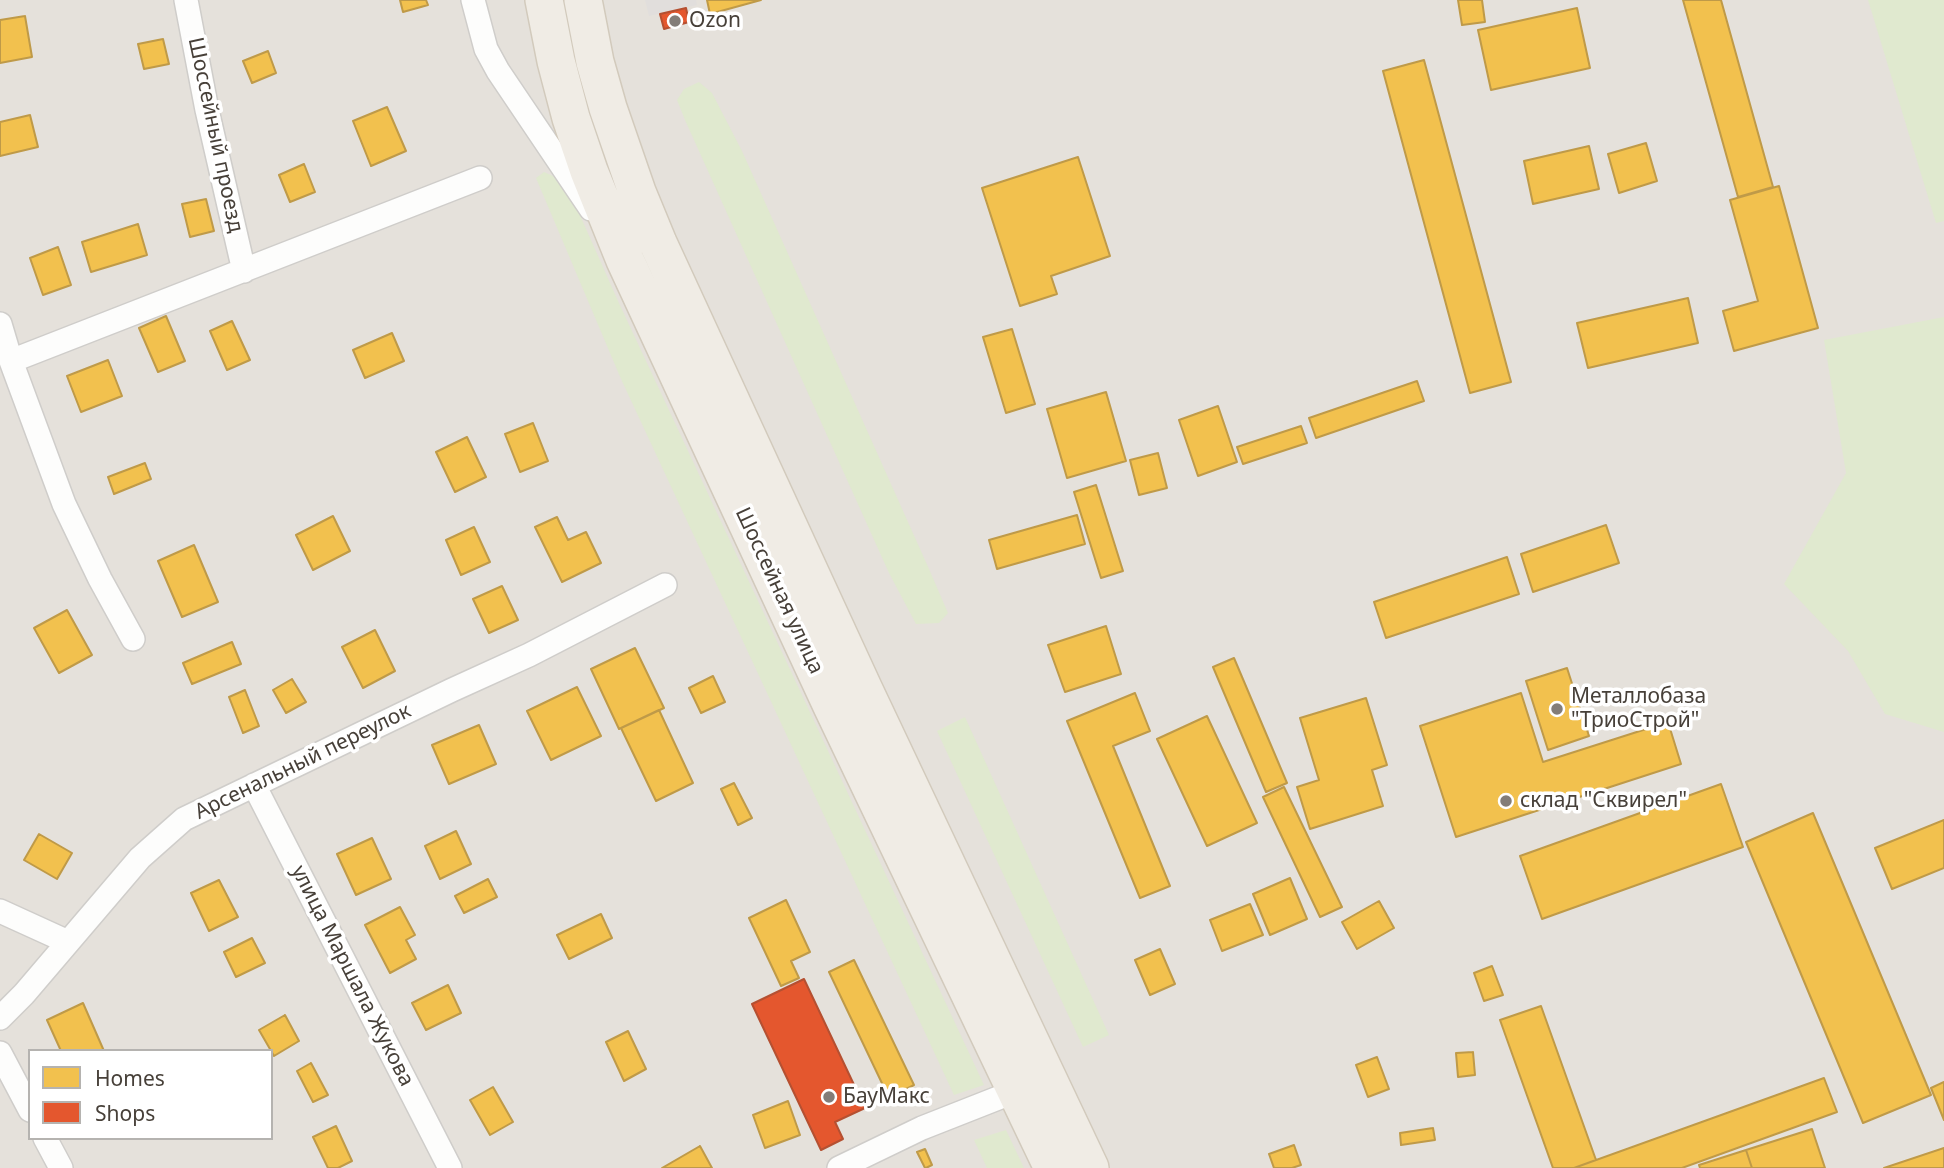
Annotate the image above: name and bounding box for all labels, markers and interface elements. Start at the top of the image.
place label: Ozon [689,8,741,34]
marker: Ozon [667,13,683,29]
street label: Шоссейный проезд [182,35,248,235]
street label: Шоссейная улица [729,504,829,678]
place label: Металлобаза "ТриоСтрой" [1571,684,1706,734]
street label: Арсенальный переулок [191,699,415,825]
marker: Металлобаза "ТриоСтрой" [1549,701,1565,717]
place label: склад "Сквирел" [1520,788,1687,814]
marker: склад "Сквирел" [1498,793,1514,809]
street label: улица Маршала Жукова [285,861,419,1091]
legend [28,1049,273,1140]
text: Homes [95,1064,165,1092]
place label: БауМакс [843,1084,930,1110]
marker: БауМакс [821,1089,837,1105]
text: Shops [95,1099,155,1127]

